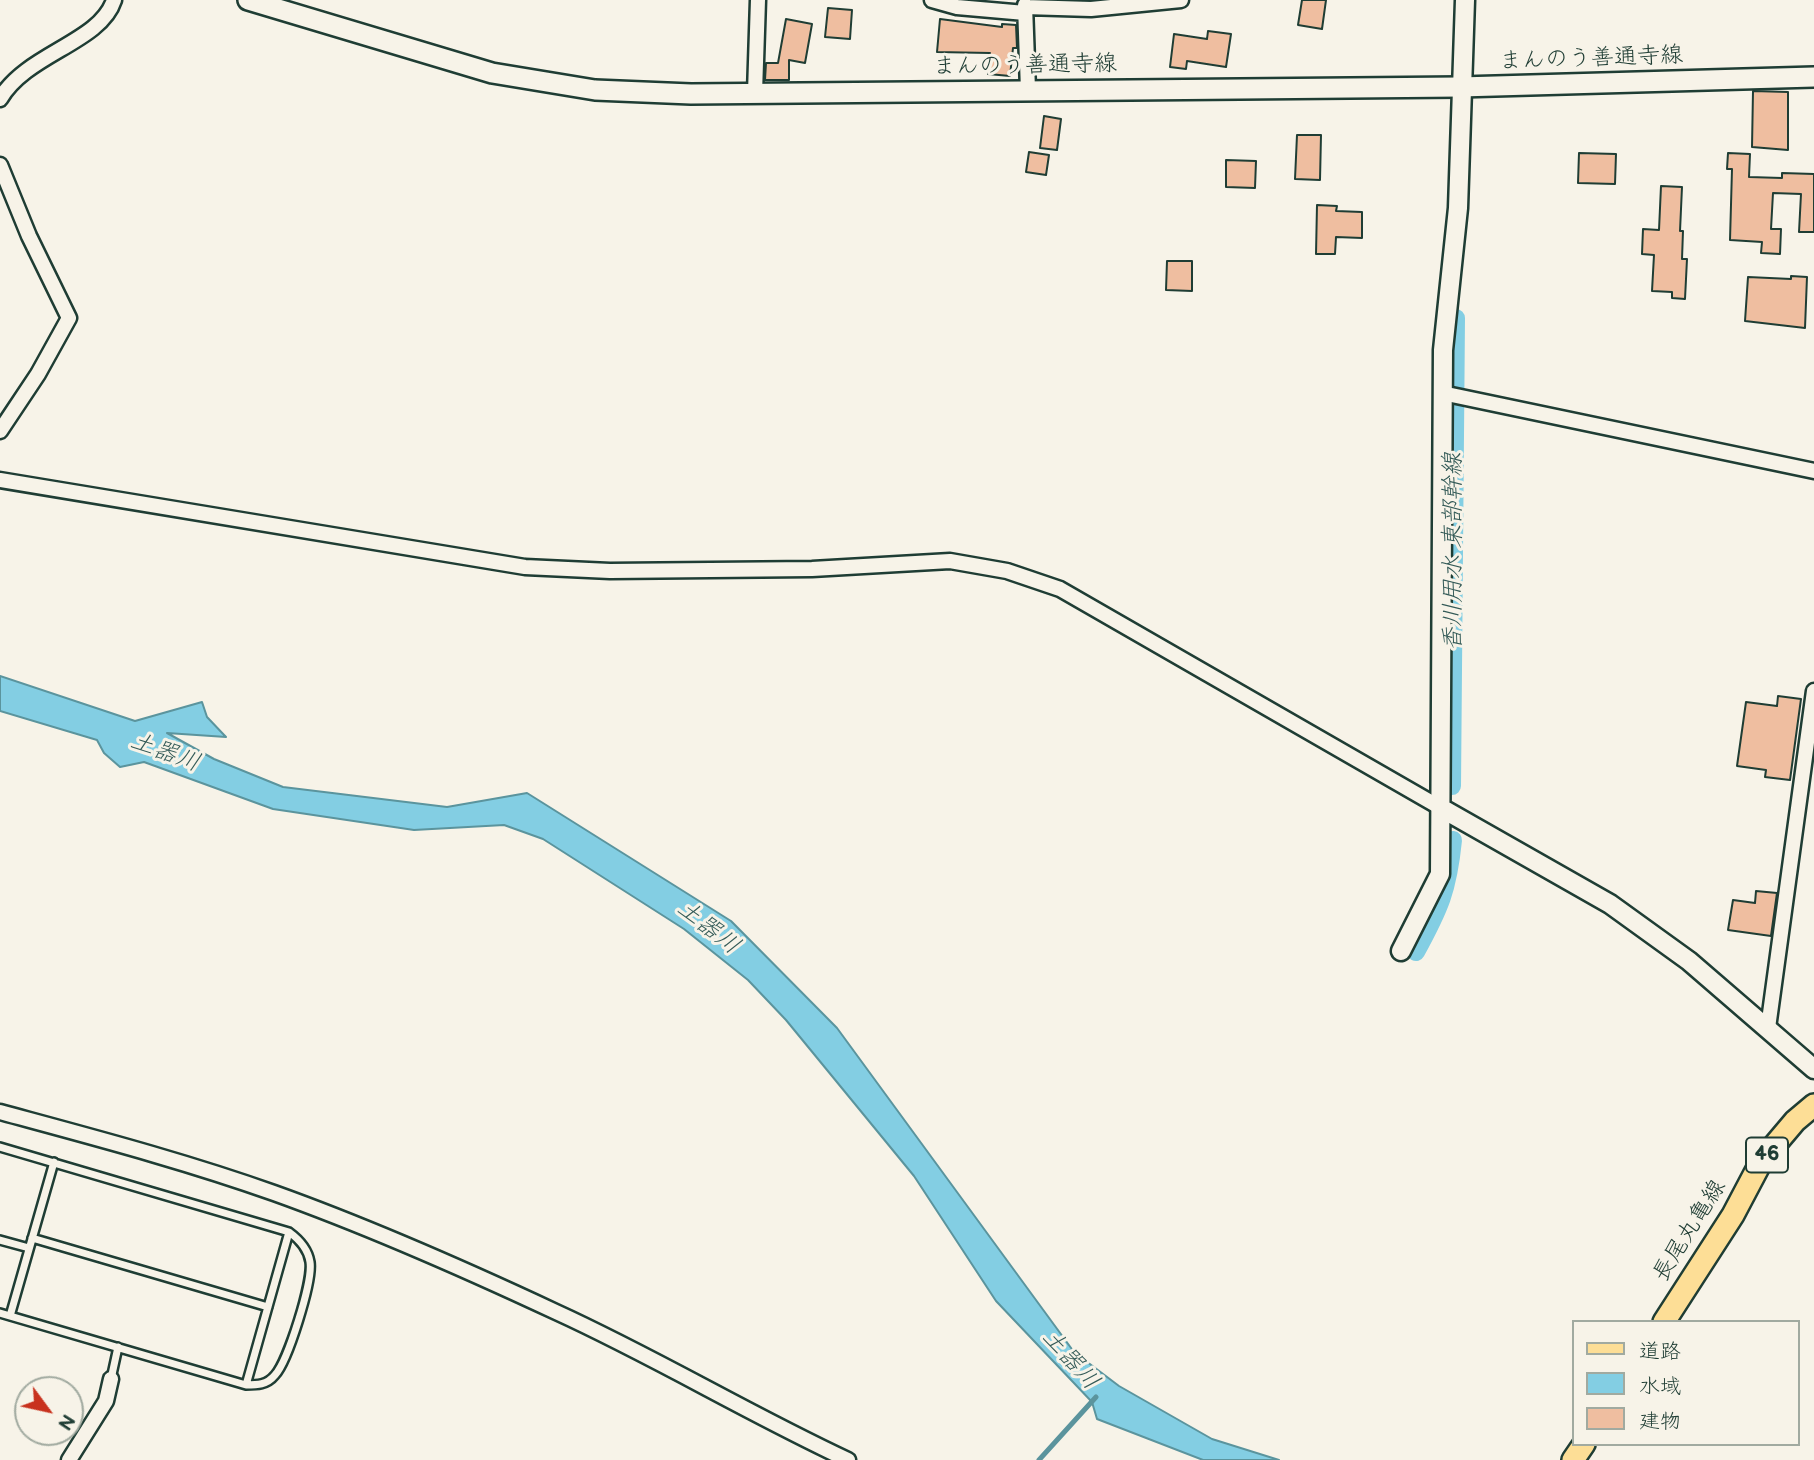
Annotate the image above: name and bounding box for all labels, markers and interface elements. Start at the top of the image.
street label: まんのう善通寺線 [1499,42,1683,76]
street label: まんのう善通寺線 [933,51,1117,81]
water label: 香川用水 東部幹線 [1440,453,1468,651]
water label: 土器川 [126,727,204,779]
water label: 土器川 [671,894,745,962]
road number: 46 [1746,1138,1788,1172]
street label: 長尾丸亀線 [1648,1175,1732,1287]
legend [1573,1320,1800,1446]
water label: 土器川 [1035,1324,1105,1396]
text: 道路 [1639,1339,1681,1364]
text: 水域 [1639,1374,1681,1399]
north arrow [14,1376,84,1446]
text: N [52,1409,79,1434]
text: 建物 [1639,1409,1681,1434]

